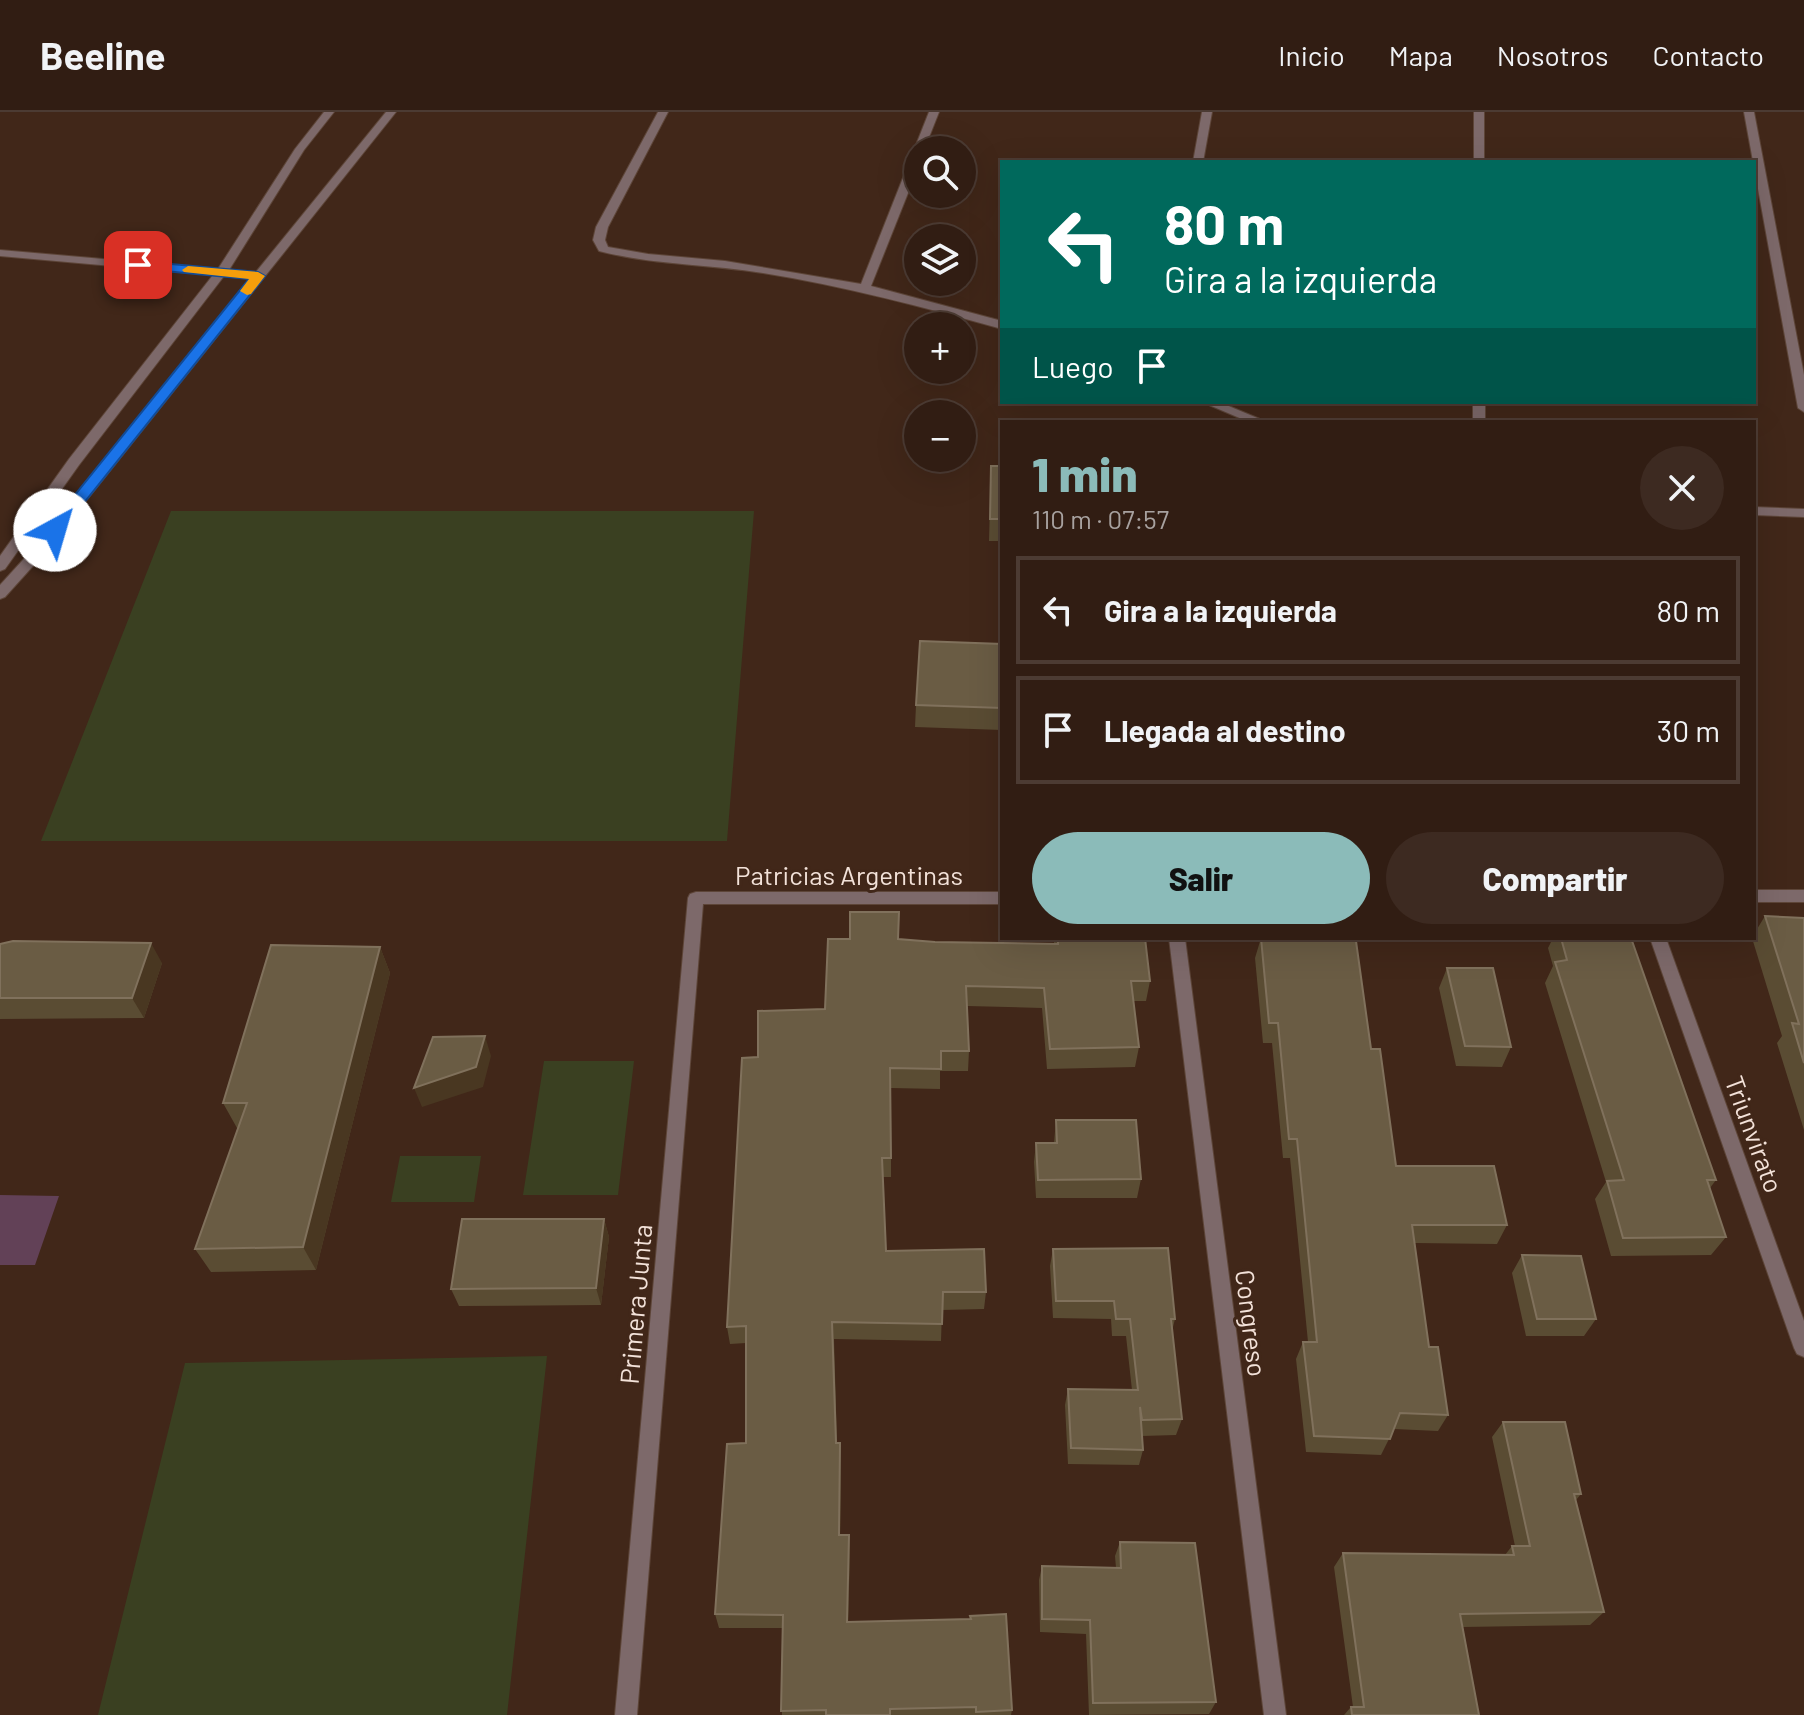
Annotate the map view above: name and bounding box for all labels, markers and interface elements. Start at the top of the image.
text: Beeline [40,32,165,78]
text: Inicio [1278,38,1345,72]
text: Mapa [1389,38,1453,72]
text: Nosotros [1497,38,1609,72]
text: Contacto [1653,38,1764,72]
map controls [904,136,976,472]
button: search [904,136,976,208]
text: 80 m [1164,189,1284,256]
icon: left [1032,192,1136,296]
button: layers [904,224,976,296]
pin [104,231,172,299]
icon: arrive [116,243,160,287]
text: Gira a la izquierda [1164,257,1437,300]
button: + [904,312,976,384]
icon: arrive [1130,344,1174,388]
text: Luego [1032,348,1114,384]
button: − [904,400,976,472]
text: 1 min [1032,444,1138,502]
button: close [1640,446,1724,530]
position arrow [13,488,97,572]
text: 110 m · 07:57 [1032,503,1169,534]
icon: left [1036,588,1080,632]
text: Gira a la izquierda [1104,592,1337,628]
text: 80 m [1657,592,1720,628]
icon: arrive [1036,708,1080,752]
text: Llegada al destino [1104,712,1346,748]
text: 30 m [1657,712,1720,748]
button: Salir [1032,832,1370,924]
button: Compartir [1386,832,1724,924]
street label: Patricias Argentinas [735,859,963,890]
street label: Triunvirato [1720,1071,1790,1197]
street label: Primera Junta [613,1223,657,1385]
street label: Congreso [1230,1268,1274,1378]

